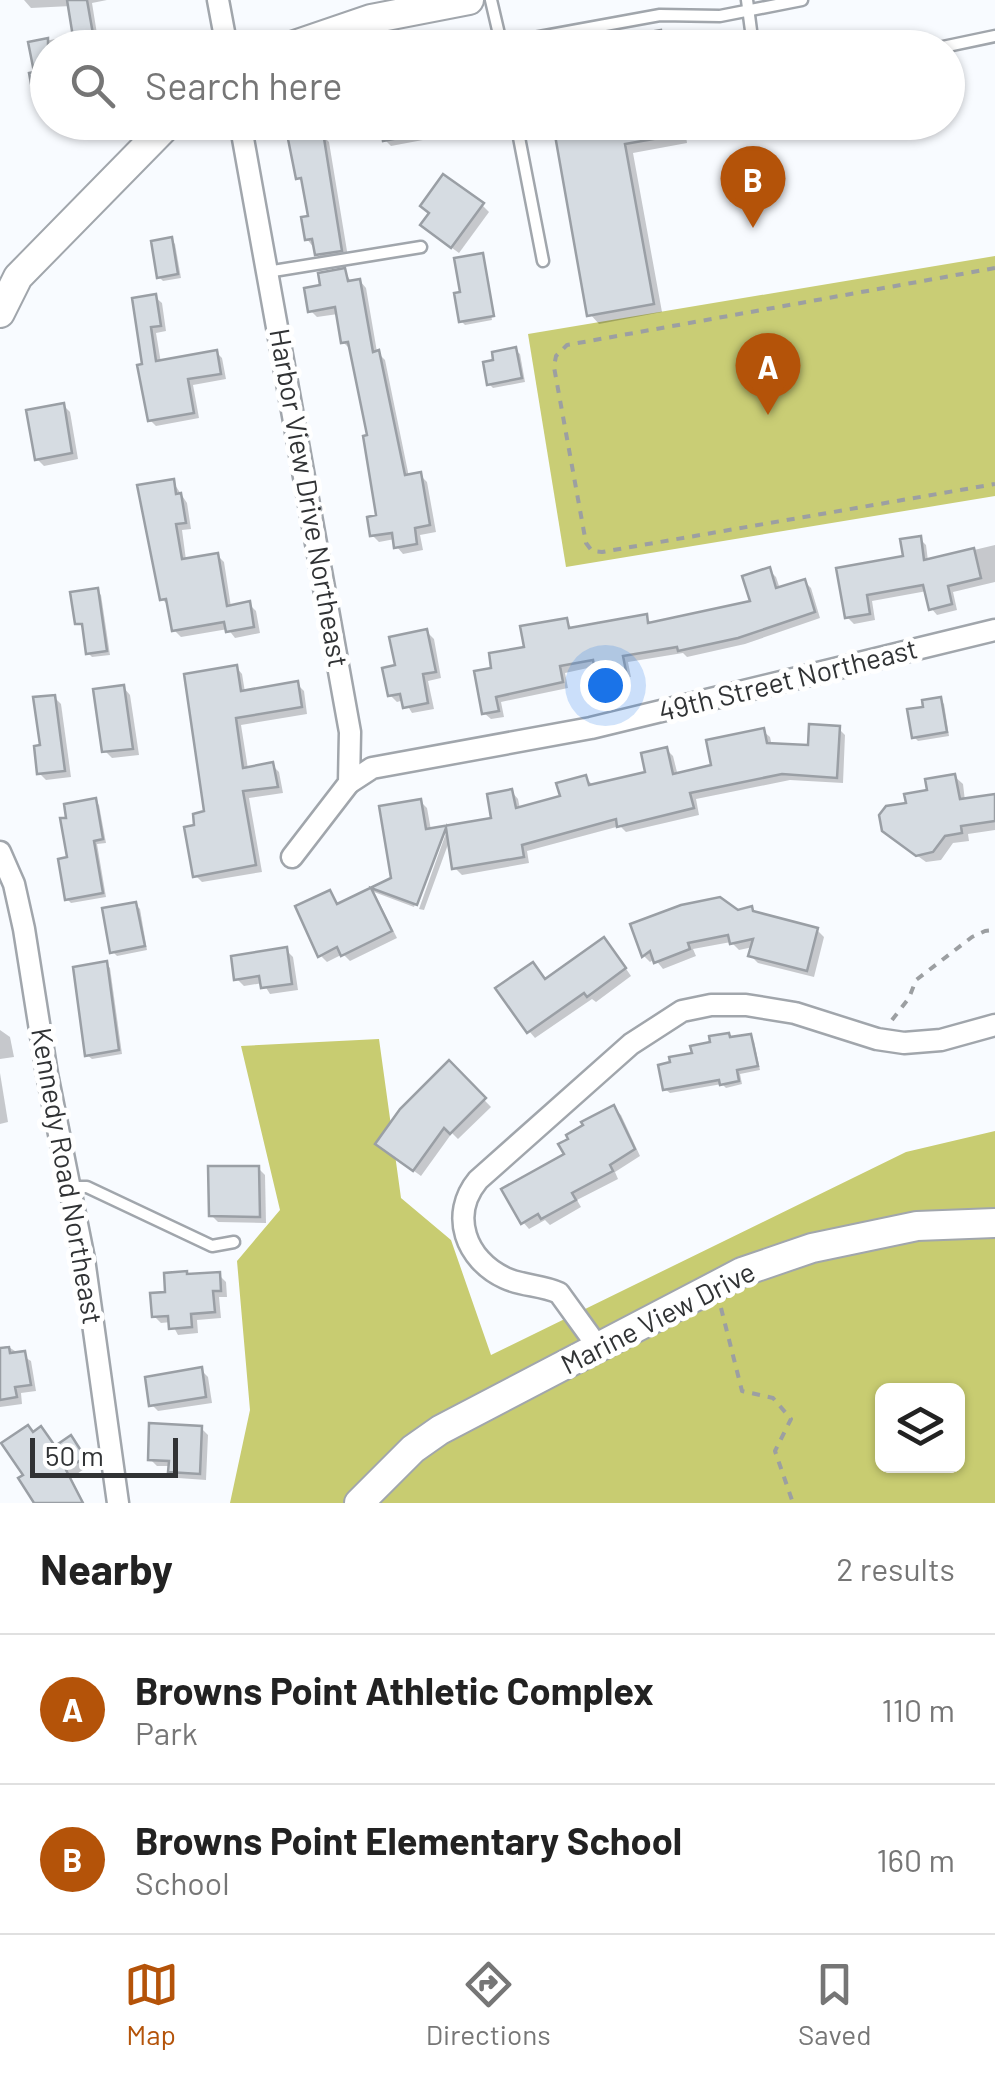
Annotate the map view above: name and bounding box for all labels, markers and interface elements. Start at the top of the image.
search box [30,30,965,140]
icon: search [65,58,120,113]
text: Search here [145,62,343,108]
pin: B [720,146,786,228]
street label: Harbor View Drive Northeast [263,326,357,670]
pin: A [736,332,800,415]
street label: 49th Street Northeast [655,630,921,728]
your location [580,660,631,711]
street label: Kennedy Road Northeast [25,1025,111,1327]
street label: Marine View Drive [555,1254,760,1381]
map controls [875,1383,965,1473]
button: layers [875,1383,965,1473]
scale bar [30,1433,178,1478]
text: 50 m [45,1438,104,1472]
text: Nearby [40,1543,173,1593]
text: 2 results [836,1549,955,1587]
text: Browns Point Athletic Complex [135,1667,654,1713]
text: A [62,1690,83,1728]
text: 110 m [882,1690,955,1728]
text: Park [135,1713,198,1751]
text: Browns Point Elementary School [135,1817,682,1863]
text: B [63,1840,82,1878]
text: 160 m [876,1840,955,1878]
text: School [135,1863,230,1901]
tab: Map [124,1957,179,2051]
tab: Directions [426,1957,551,2051]
tab: Saved [798,1957,871,2051]

